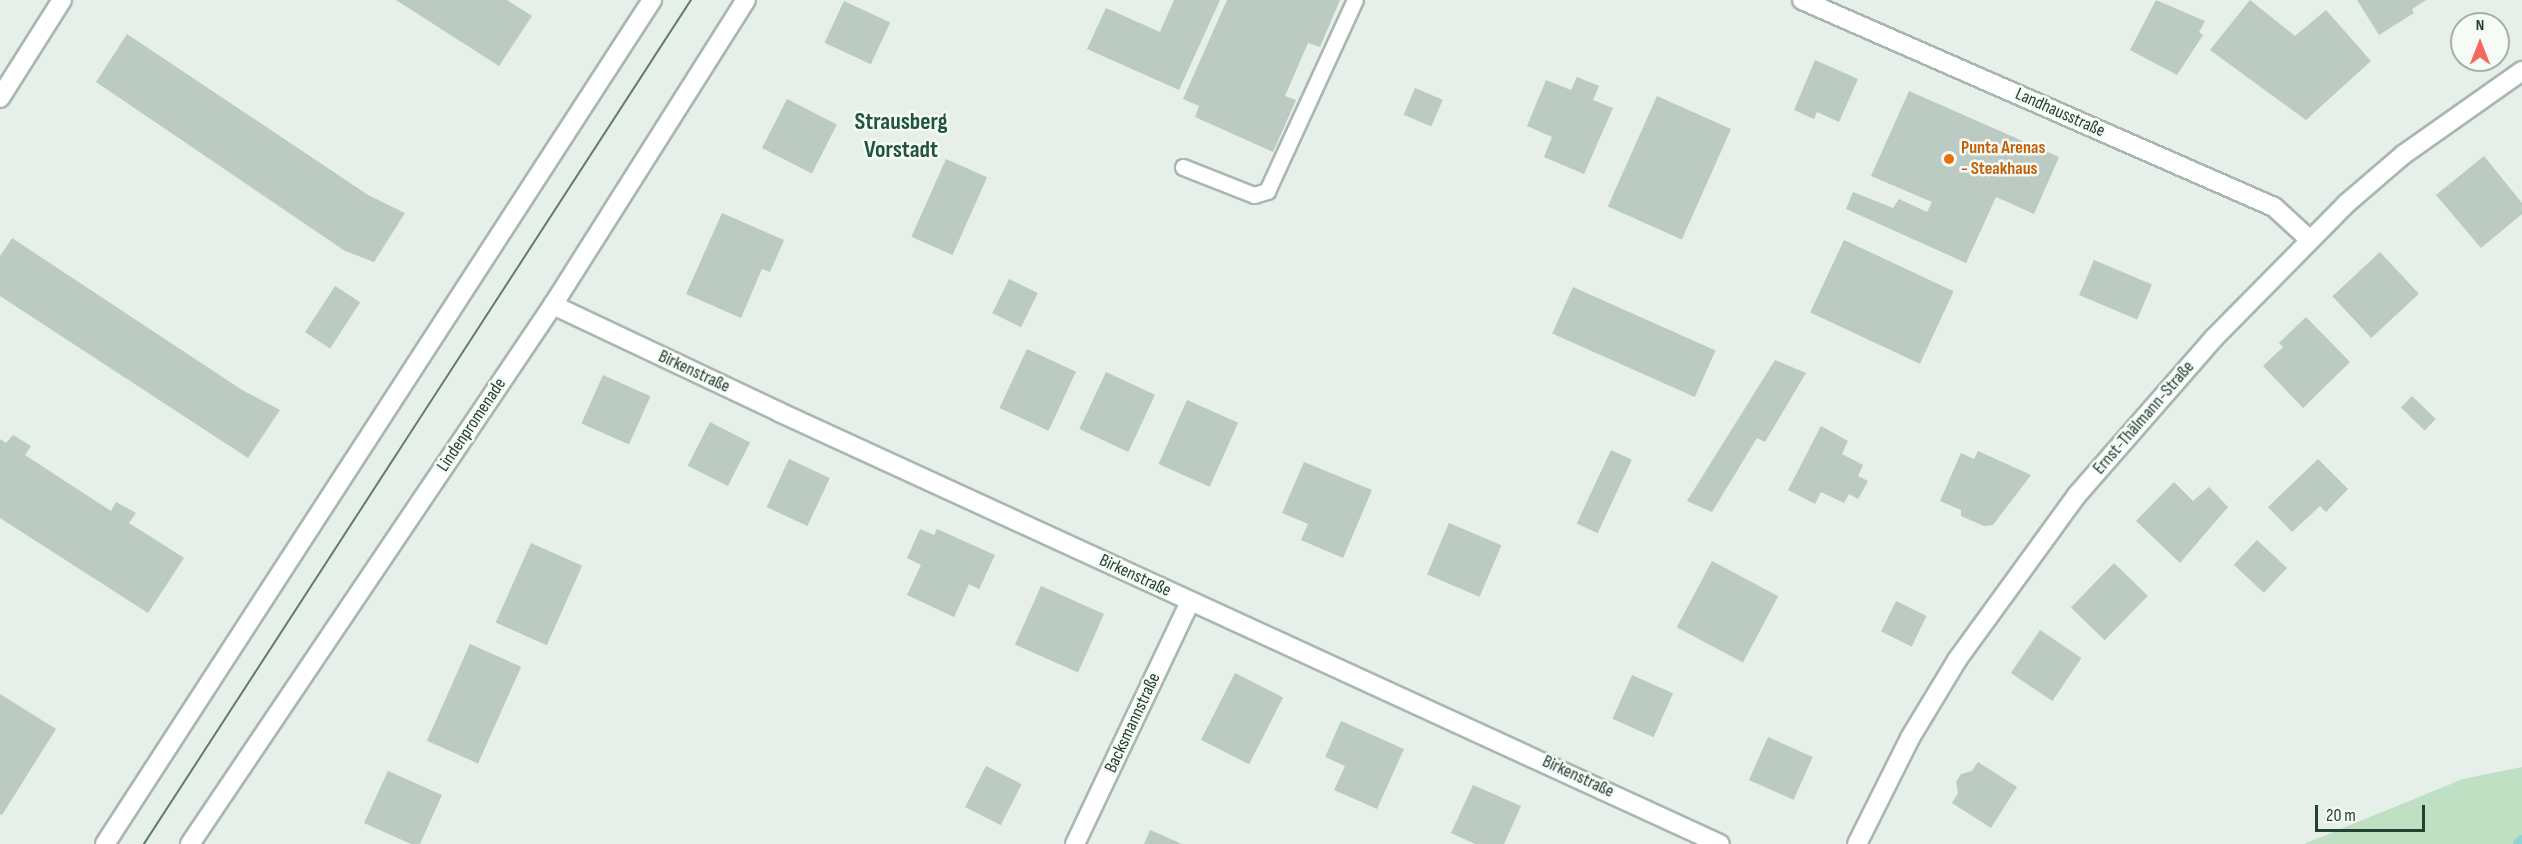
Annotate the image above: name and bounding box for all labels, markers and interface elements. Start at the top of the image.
north arrow [2450,12,2510,72]
text: N [2476,16,2484,35]
street label: Landhausstraße [2012,84,2108,142]
district label: Strausberg Vorstadt [854,108,948,164]
place label: Punta Arenas - Steakhaus [1961,138,2045,180]
marker: Punta Arenas - Steakhaus [1942,152,1956,166]
street label: Birkenstraße [655,346,733,398]
street label: Ernst-Thälmann-Straße [2089,357,2199,479]
street label: Lindenpromenade [433,374,511,476]
street label: Birkenstraße [1096,550,1174,602]
street label: Backsmannstraße [1100,670,1166,776]
street label: Birkenstraße [1539,751,1617,803]
scale bar [2318,793,2428,831]
text: 20 m [2326,805,2356,826]

